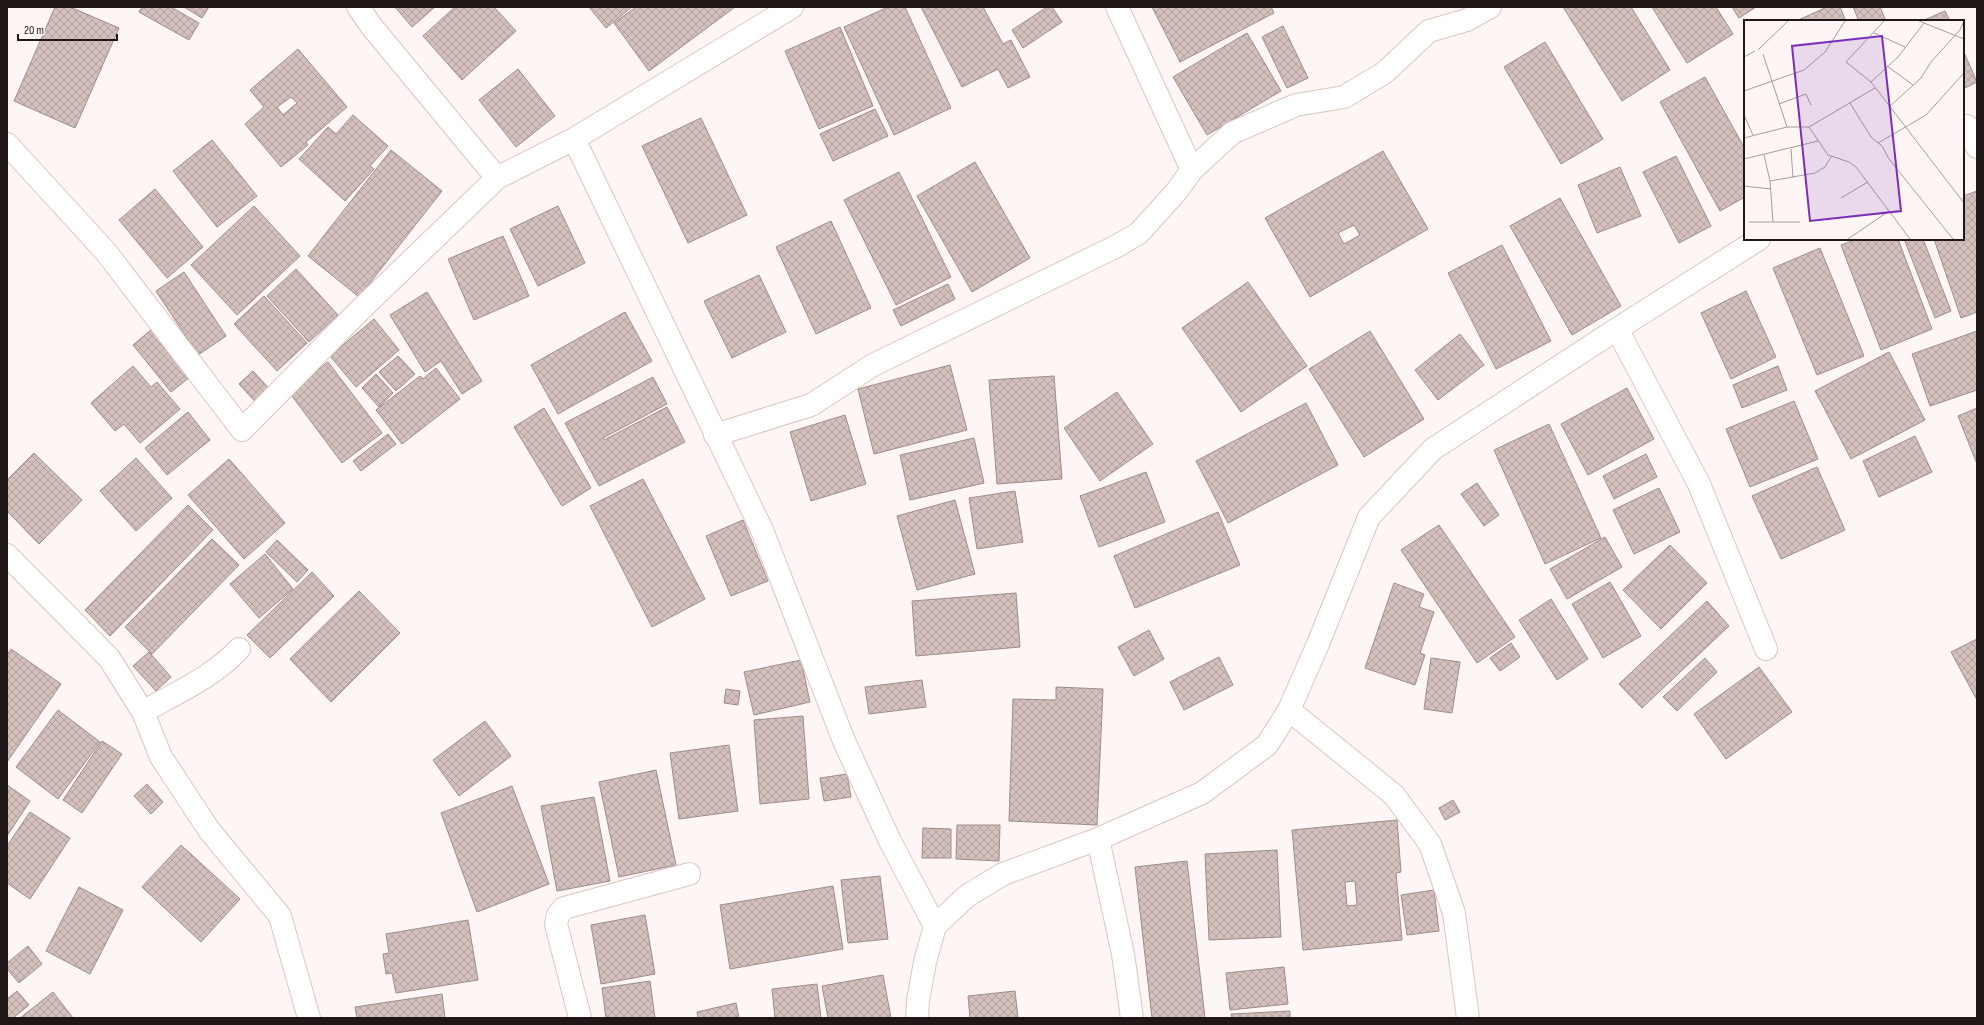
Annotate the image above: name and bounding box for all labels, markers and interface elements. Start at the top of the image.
scale bar [18,16,117,42]
inset map [1744,20,1964,240]
text: 20 m [24,23,44,38]

